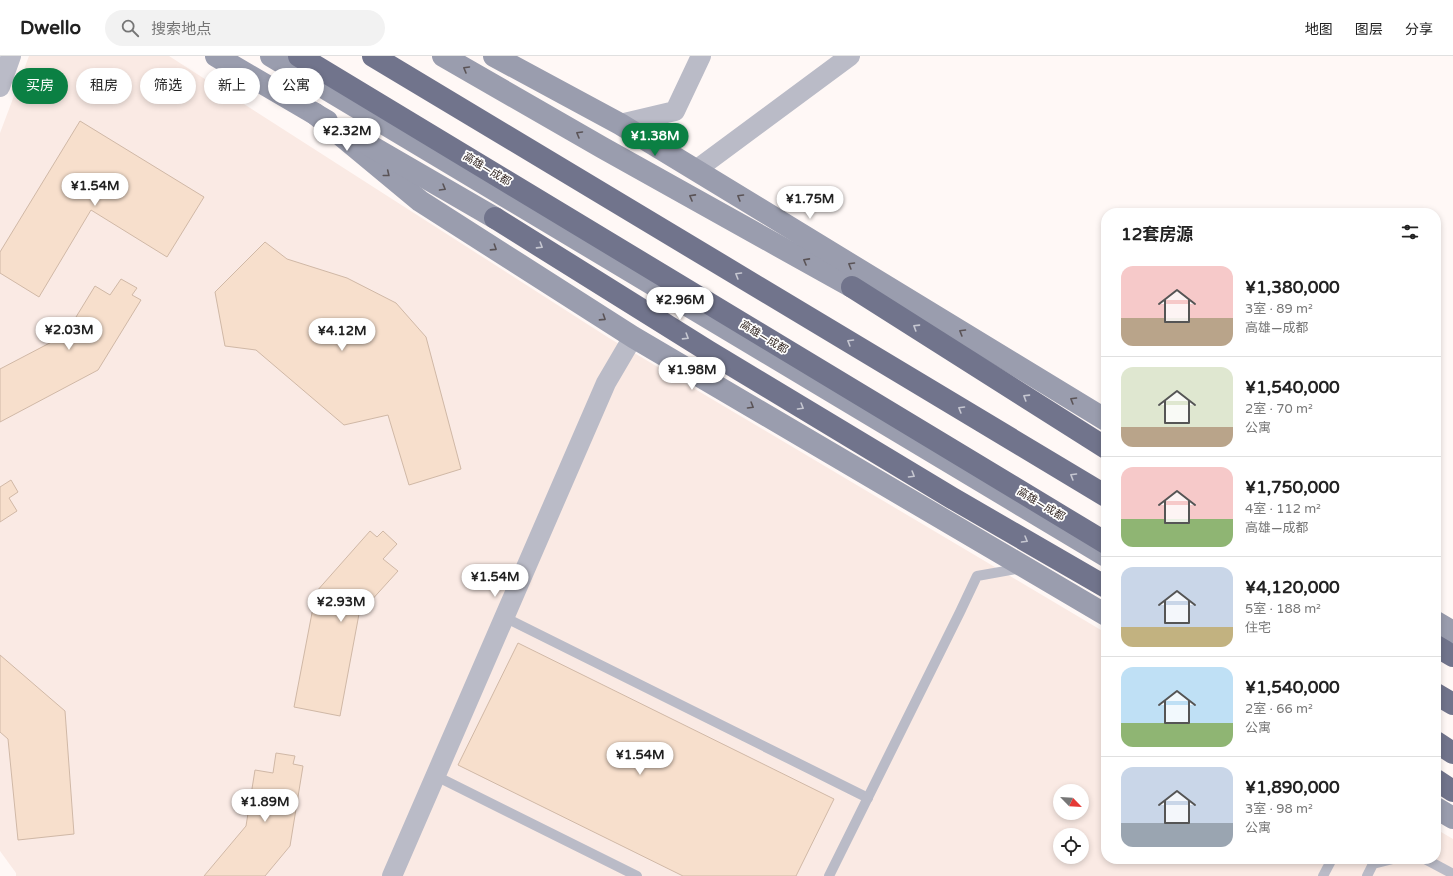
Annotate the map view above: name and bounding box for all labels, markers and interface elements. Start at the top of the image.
search box [105,10,385,46]
text: Dwello [20,17,81,39]
icon: search [119,17,141,39]
text: 搜索地点 [151,20,211,38]
text: 地图 [1305,21,1333,38]
text: 图层 [1355,21,1383,38]
text: 分享 [1405,21,1433,38]
one-way arrow [463,67,470,74]
chip: 买房 [12,68,68,104]
chip: 租房 [76,68,132,104]
chip: 筛选 [140,68,196,104]
chip: 新上 [204,68,260,104]
chip: 公寓 [268,68,324,104]
pin: ¥2.32M [314,118,380,152]
text: ¥2.32M [323,123,371,139]
pin: ¥1.38M [622,123,688,157]
text: ¥1.38M [631,128,679,144]
one-way arrow [576,131,583,138]
street label: 高雄—成都 [461,150,513,188]
one-way arrow [383,169,390,176]
pin: ¥1.54M [62,173,128,207]
text: ¥1.54M [71,178,119,194]
one-way arrow [439,184,446,191]
pin: ¥1.75M [777,186,843,220]
text: ¥1.75M [786,191,834,207]
one-way arrow [737,194,744,202]
one-way arrow [689,195,696,202]
icon: filters [1399,221,1421,243]
text: 12套房源 [1121,224,1193,245]
one-way arrow [536,241,543,249]
one-way arrow [490,243,497,251]
one-way arrow [802,258,810,266]
one-way arrow [848,262,855,269]
one-way arrow [735,273,742,280]
text: ¥1,380,000 [1245,277,1340,298]
icon: home [1153,282,1201,330]
pin: ¥2.96M [647,287,713,321]
text: ¥2.96M [656,292,704,308]
text: 3室 · 89 m² [1245,301,1313,317]
one-way arrow [599,313,606,321]
pin: ¥2.03M [36,317,102,351]
pin: ¥4.12M [309,318,375,352]
street label: 高雄—成都 [738,318,790,356]
text: 高雄—成都 [1245,320,1309,336]
text: ¥2.03M [45,322,93,338]
text: ¥4.12M [318,323,366,339]
one-way arrow [913,325,920,332]
one-way arrow [959,330,966,337]
one-way arrow [682,333,689,340]
one-way arrow [847,340,854,347]
pin: ¥1.98M [659,357,725,391]
text: ¥1.98M [668,362,716,378]
text: ¥1,540,000 [1245,377,1340,398]
icon: home [1153,383,1201,431]
one-way arrow [1023,394,1030,402]
one-way arrow [1070,397,1077,405]
text: 2室 · 70 m² [1245,401,1313,417]
one-way arrow [747,402,754,409]
one-way arrow [797,403,804,410]
one-way arrow [958,406,965,414]
text: 公寓 [1245,420,1271,436]
one-way arrow [908,470,915,477]
one-way arrow [1070,473,1077,481]
text: ¥1,750,000 [1245,477,1340,498]
icon: home [1153,483,1201,531]
street label: 高雄—成都 [1015,485,1067,523]
text: 4室 · 112 m² [1245,501,1321,517]
text: 高雄—成都 [1245,520,1309,536]
one-way arrow [1021,536,1028,543]
pin: ¥1.54M [462,564,528,598]
text: ¥1.54M [471,569,519,585]
text: ¥4,120,000 [1245,577,1340,598]
icon: home [1153,583,1201,631]
pin: ¥2.93M [308,589,374,623]
text: ¥2.93M [317,594,365,610]
text: 5室 · 188 m² [1245,601,1321,617]
text: 住宅 [1245,620,1271,636]
text: ¥1,540,000 [1245,677,1340,698]
icon: home [1153,683,1201,731]
text: 2室 · 66 m² [1245,701,1313,717]
text: 公寓 [1245,720,1271,736]
pin: ¥1.54M [607,742,673,776]
text: ¥1.54M [616,747,664,763]
text: ¥1,890,000 [1245,777,1340,798]
icon: home [1153,783,1201,831]
north arrow [1053,784,1089,820]
map controls [1053,784,1089,864]
pin: ¥1.89M [232,789,298,823]
text: ¥1.89M [241,794,289,810]
text: 3室 · 98 m² [1245,801,1313,817]
text: 公寓 [1245,820,1271,836]
button: locate [1053,828,1089,864]

